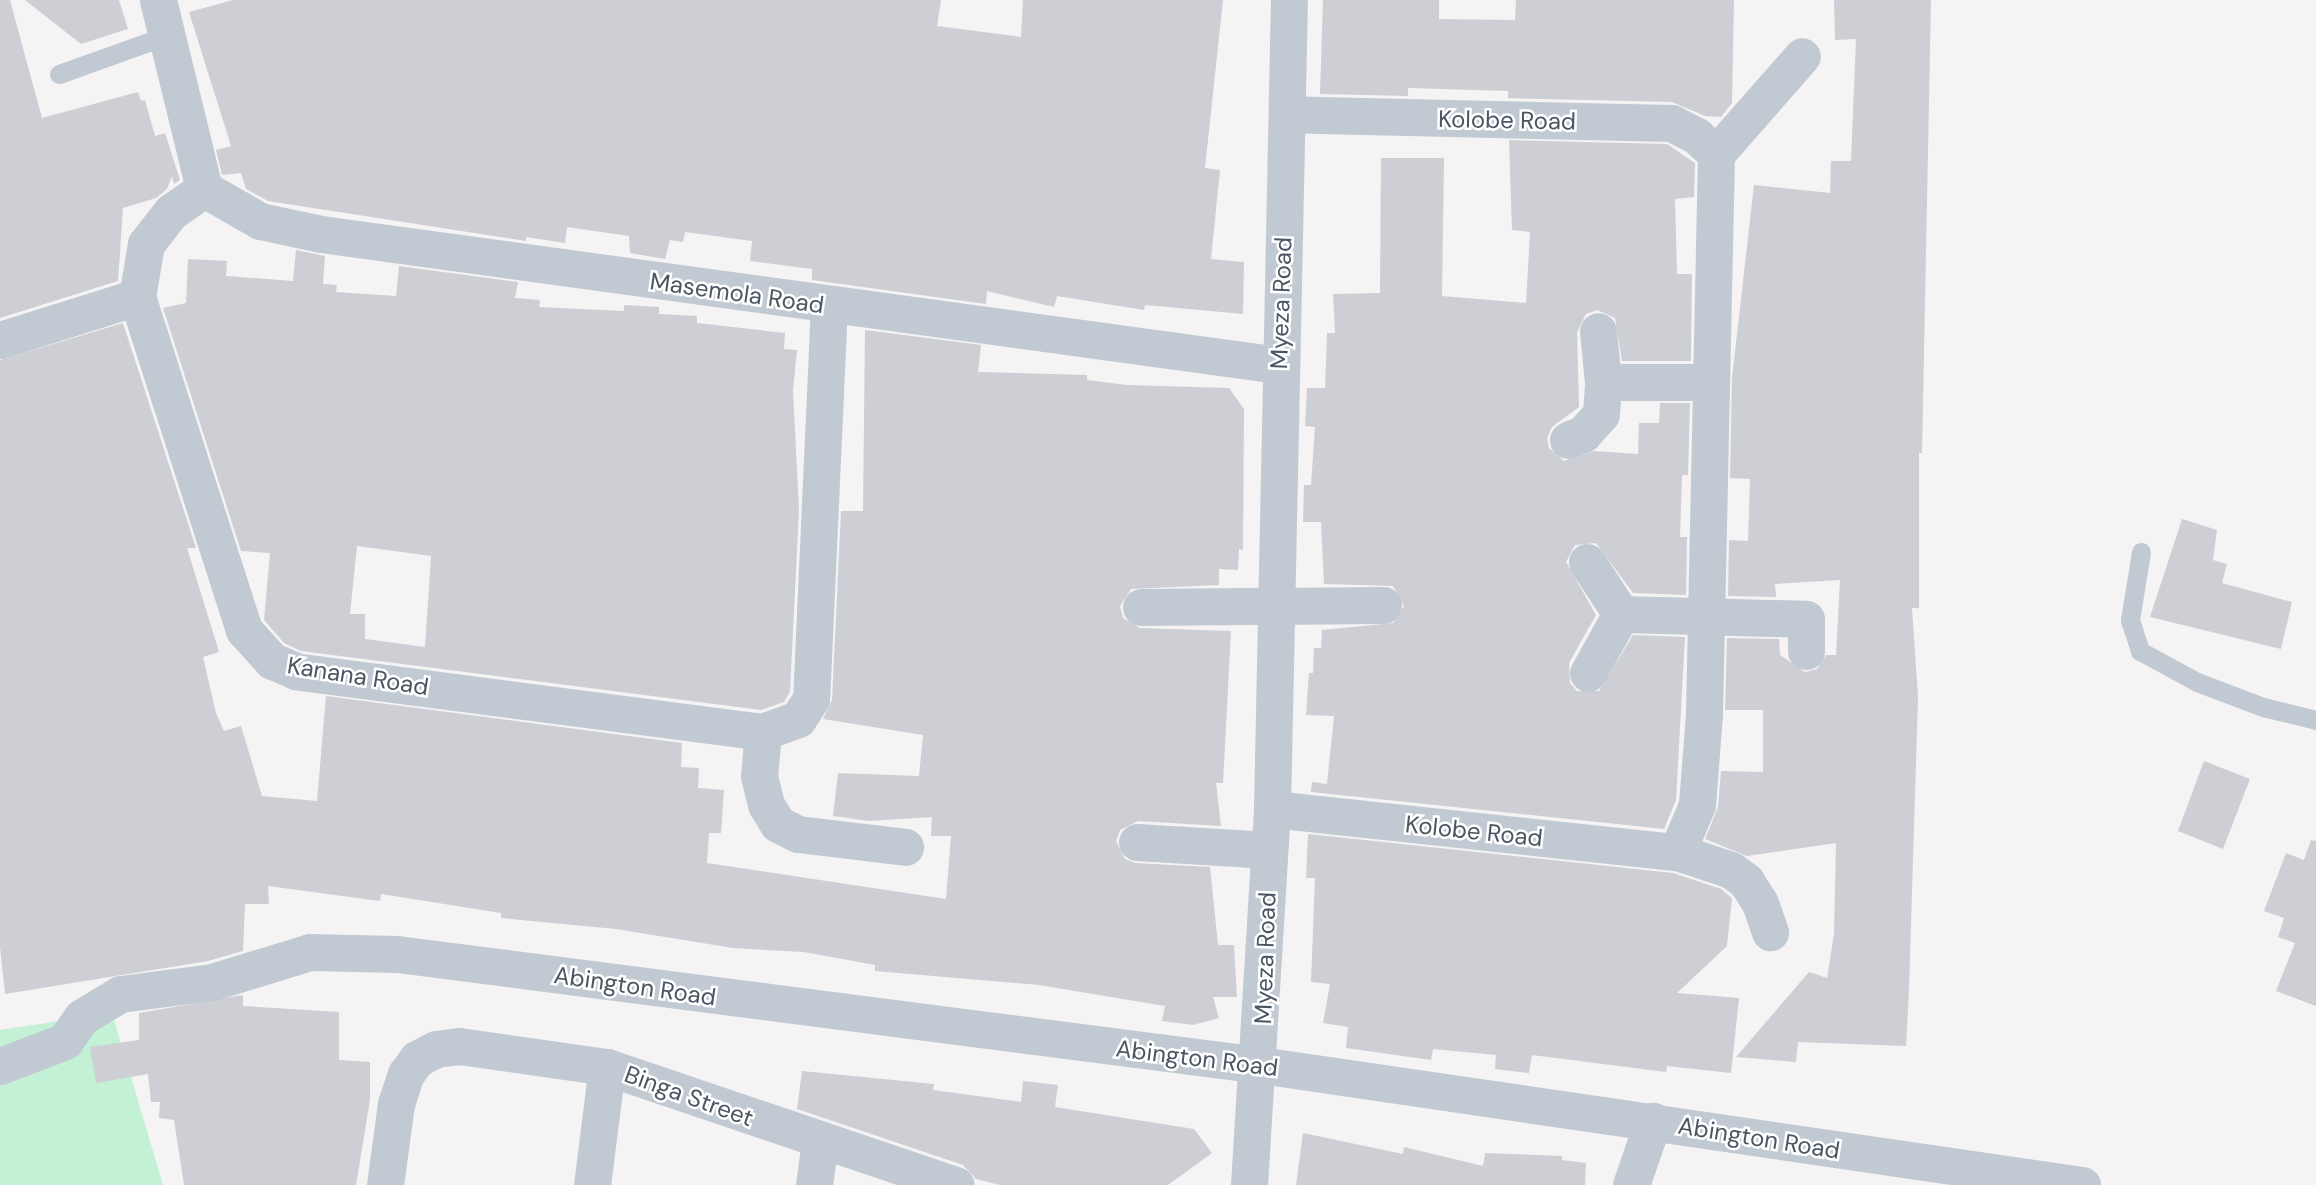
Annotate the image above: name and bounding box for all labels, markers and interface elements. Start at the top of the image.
street label: Kolobe Road [1438,104,1576,136]
street label: Myeza Road [1264,236,1298,370]
street label: Masemola Road [648,267,826,319]
street label: Kanana Road [285,651,431,701]
street label: Kolobe Road [1404,809,1544,853]
street label: Myeza Road [1248,891,1282,1025]
street label: Abington Road [552,960,718,1012]
street label: Abington Road [1114,1034,1280,1082]
street label: Binga Street [621,1059,757,1133]
street label: Abington Road [1676,1111,1842,1165]

